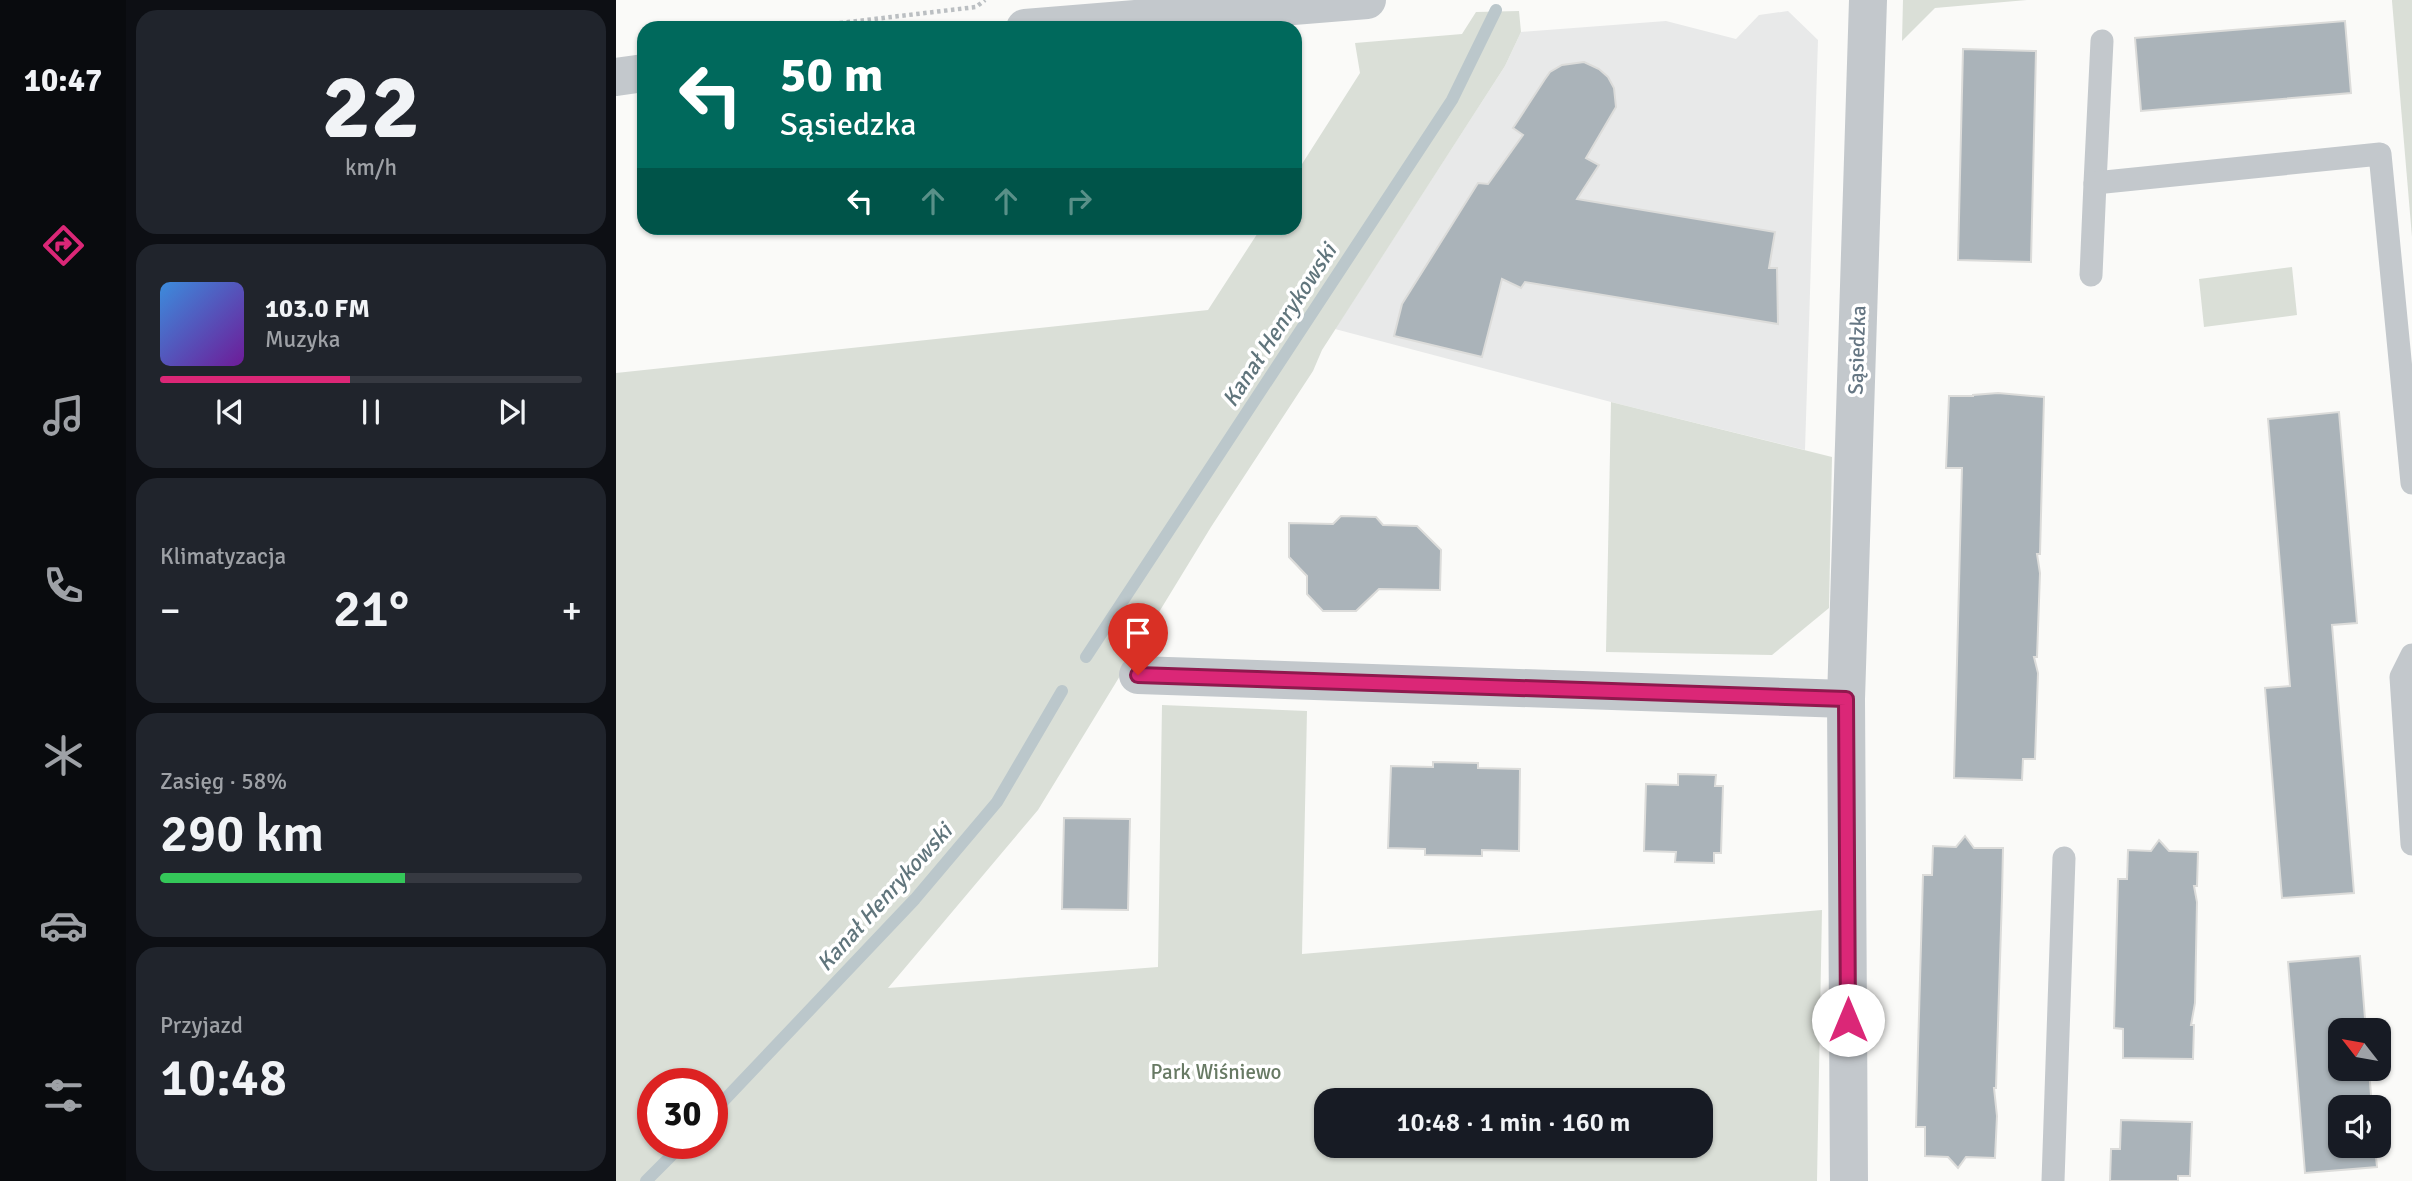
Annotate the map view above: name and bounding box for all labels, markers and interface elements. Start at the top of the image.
text: 50 m [780,45,883,105]
icon: left [665,49,756,140]
text: 22 [322,51,420,164]
text: 10:47 [24,61,102,100]
text: Sąsiedzka [780,105,916,144]
text: km/h [345,153,397,182]
icon: left [841,182,879,220]
icon: ahead [914,182,952,220]
icon: ahead [987,182,1025,220]
icon: right [1060,182,1098,220]
icon: directions [39,221,88,270]
water label: Kanał Henrykowski [1216,236,1345,412]
text: 103.0 FM [265,293,370,325]
street label: Sąsiedzka [1842,305,1872,395]
text: Muzyka [265,325,340,354]
icon: music [39,391,88,440]
icon: previous [211,393,249,431]
icon: pause [352,393,390,431]
icon: next [493,393,531,431]
text: Klimatyzacja [160,542,286,571]
icon: phone [39,561,88,610]
text: 21° [333,577,409,641]
text: − [160,587,181,634]
text: + [561,587,582,634]
pin [1108,603,1168,675]
icon: arrive [1119,614,1157,652]
icon: climate [39,731,88,780]
text: Zasięg · 58% [160,767,287,796]
text: 290 km [160,802,324,866]
water label: Kanał Henrykowski [810,815,960,977]
icon: car [39,901,88,950]
position arrow [1811,983,1885,1057]
text: Przyjazd [160,1011,243,1040]
north arrow [2328,1018,2390,1082]
map controls [2328,1018,2391,1158]
text: 10:48 [160,1046,287,1110]
park label: Park Wiśniewo [1151,1059,1281,1085]
speed limit sign: 30 [637,1068,728,1159]
icon: filters [39,1071,88,1120]
button: sound [2328,1095,2391,1158]
text: 10:48 · 1 min · 160 m [1397,1107,1630,1139]

